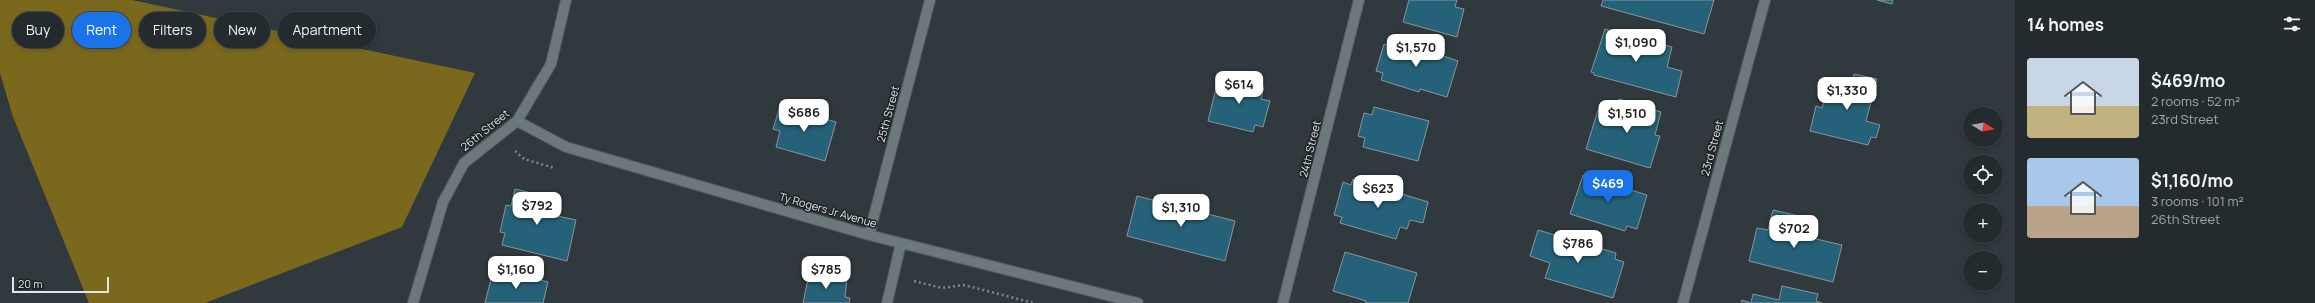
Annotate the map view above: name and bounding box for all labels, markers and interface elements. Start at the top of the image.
chip: Buy [12,12,64,48]
chip: Rent [72,12,131,48]
chip: Filters [139,12,206,48]
chip: New [214,12,270,48]
chip: Apartment [278,12,376,48]
text: 14 homes [2027,13,2104,36]
icon: filters [2281,13,2303,35]
pin: $1,090 [1603,29,1669,63]
text: $1,090 [1615,33,1657,51]
pin: $1,570 [1383,34,1449,68]
text: $1,570 [1396,38,1436,56]
text: $469/mo [2151,69,2225,92]
pin: $614 [1215,71,1263,105]
icon: home [2059,74,2107,122]
text: $614 [1224,75,1254,93]
pin: $1,330 [1814,77,1880,111]
text: $1,330 [1827,81,1867,99]
street label: 25th Street [873,84,902,144]
text: 2 rooms · 52 m² [2151,92,2240,110]
pin: $686 [780,99,828,133]
pin: $1,510 [1594,100,1660,134]
text: $686 [788,103,820,121]
text: $1,510 [1607,104,1647,122]
street label: 26th Street [457,105,512,154]
north arrow [1963,107,2003,147]
map controls [1963,107,2003,291]
text: 23rd Street [2151,110,2219,128]
street label: 23rd Street [1697,118,1726,177]
street label: 24th Street [1295,119,1324,179]
button: locate [1963,155,2003,195]
text: $1,160/mo [2151,169,2233,192]
pin: $469 [1584,170,1632,204]
text: $469 [1592,174,1624,192]
icon: home [2059,174,2107,222]
pin: $623 [1354,175,1402,209]
text: $623 [1362,179,1394,197]
street label: Ty Rogers Jr Avenue [778,188,879,231]
pin: $792 [513,192,561,226]
text: 3 rooms · 101 m² [2151,192,2244,210]
pin: $1,310 [1148,194,1214,228]
text: $792 [522,196,552,214]
text: $1,310 [1161,198,1201,216]
button: + [1963,203,2003,243]
text: 26th Street [2151,210,2220,228]
pin: $702 [1770,215,1818,249]
text: $702 [1778,219,1810,237]
pin: $786 [1554,230,1602,264]
text: $786 [1562,234,1594,252]
button: − [1963,251,2003,291]
pin: $1,160 [483,256,549,290]
pin: $785 [802,256,850,290]
text: $1,160 [497,260,535,278]
text: $785 [811,260,841,278]
scale bar [12,275,109,294]
text: 20 m [18,276,43,291]

